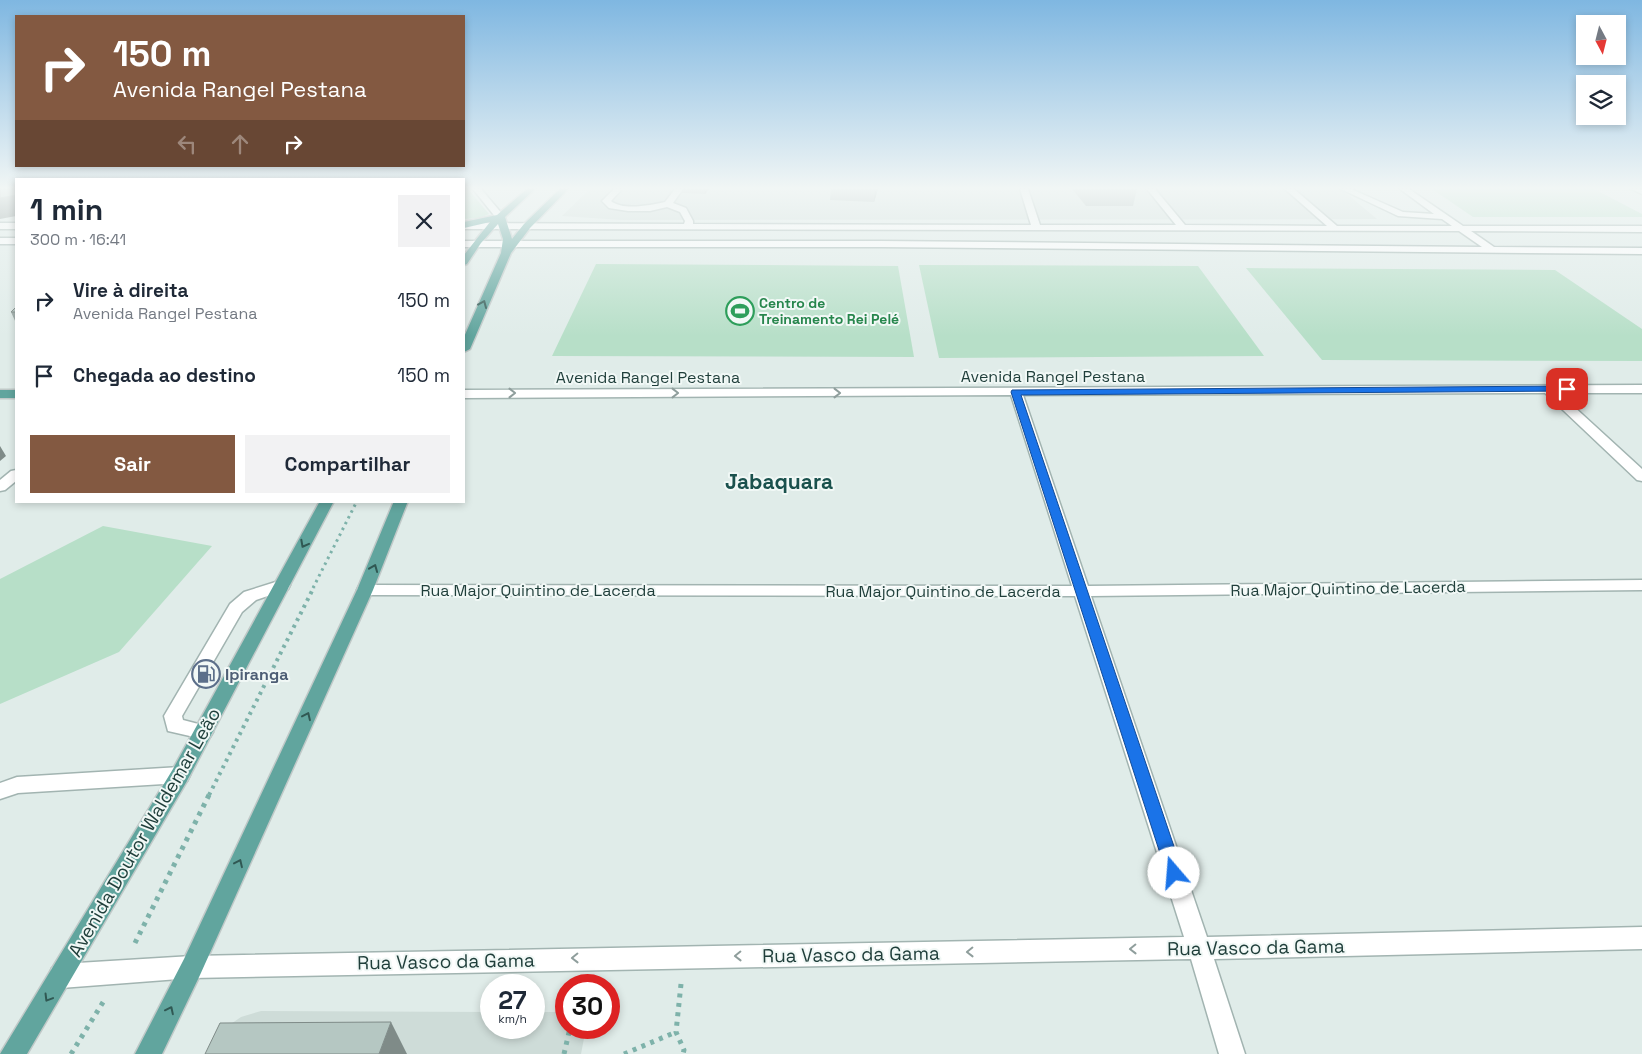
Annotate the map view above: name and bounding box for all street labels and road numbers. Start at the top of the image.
street label: Avenida Rangel Pestana [961,366,1145,387]
street label: Avenida Rangel Pestana [556,367,740,388]
street label: Rua Major Quintino de Lacerda [1230,576,1466,601]
street label: Rua Major Quintino de Lacerda [420,580,656,601]
street label: Rua Major Quintino de Lacerda [825,581,1061,602]
street label: Avenida Doutor Waldemar Leão [63,703,226,961]
street label: Rua Vasco da Gama [1167,933,1345,962]
street label: Rua Vasco da Gama [762,940,940,969]
street label: Rua Vasco da Gama [357,947,535,976]

